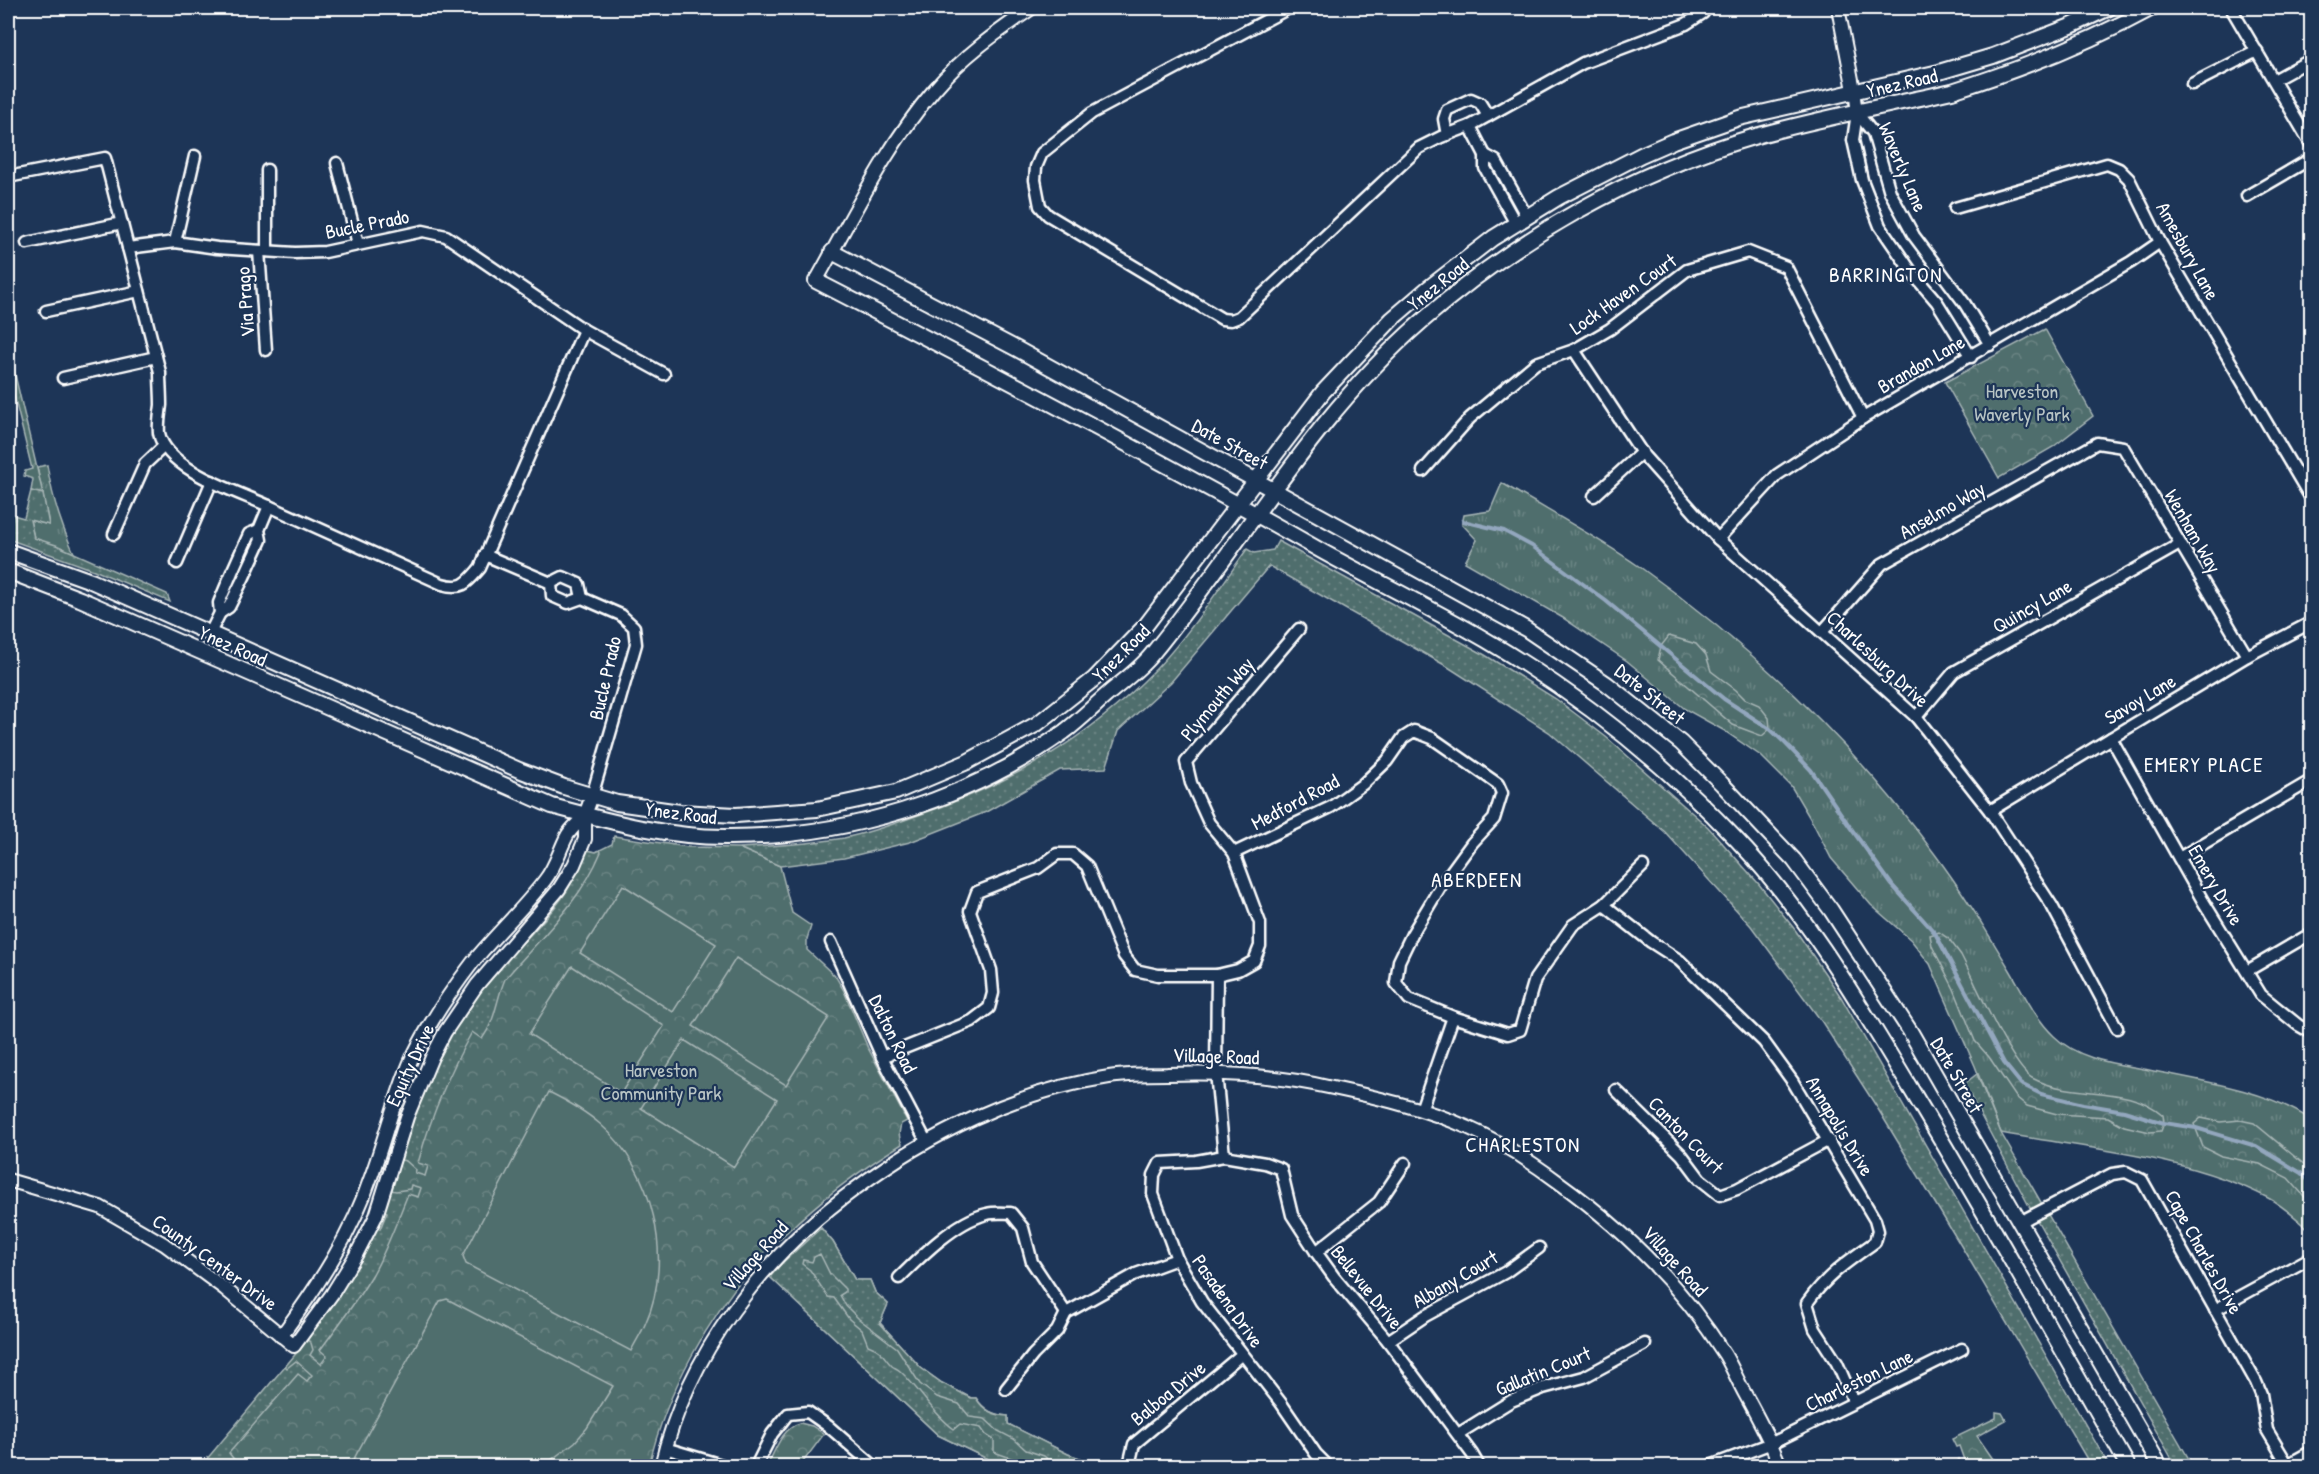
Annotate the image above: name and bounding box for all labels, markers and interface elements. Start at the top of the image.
street label: Ynez Road [1864,61,1940,104]
street label: Waverly Lane [1873,118,1934,216]
street label: Amesbury Lane [2150,197,2227,305]
street label: Bucle Prado [323,202,411,245]
street label: Lock Haven Court [1564,246,1682,340]
street label: Ynez Road [1401,250,1474,317]
district label: BARRINGTON [1829,260,1943,289]
street label: Via Prago [229,266,260,338]
street label: Brandon Lane [1872,328,1969,399]
park label: Harveston Waverly Park [1974,377,2070,427]
street label: Date Street [1187,412,1274,476]
street label: Anselmo Way [1894,474,1989,545]
street label: Wenham Way [2159,484,2228,578]
street label: Quincy Lane [1987,572,2077,639]
street label: Charlesburg Drive [1821,604,1935,713]
street label: Ynez Road [1086,618,1156,688]
street label: Ynez Road [195,619,272,673]
street label: Bucle Prado [582,634,627,722]
street label: Plymouth Way [1174,651,1260,746]
street label: Date Street [1609,657,1692,731]
street label: Savoy Lane [2099,667,2180,730]
district label: EMERY PLACE [2144,750,2264,779]
street label: Medford Road [1246,767,1344,836]
street label: Ynez Road [644,795,719,830]
street label: Emery Drive [2183,840,2250,930]
district label: ABERDEEN [1431,865,1523,894]
street label: Dalton Road [863,990,924,1078]
street label: Equity Drive [379,1019,440,1110]
street label: Date Street [1925,1032,1991,1119]
street label: Village Road [1172,1041,1260,1071]
park label: Harveston Community Park [600,1056,722,1106]
street label: Annapolis Drive [1800,1071,1881,1181]
street label: Canton Court [1643,1090,1731,1180]
district label: CHARLESTON [1465,1130,1581,1159]
street label: Cape Charles Drive [2159,1185,2250,1319]
street label: County Center Drive [147,1207,283,1316]
street label: Village Road [716,1214,794,1297]
street label: Village Road [1636,1220,1714,1302]
street label: Bellevue Drive [1325,1239,1410,1334]
street label: Albany Court [1407,1243,1504,1314]
street label: Pasadena Drive [1186,1249,1270,1353]
street label: Gallatin Court [1491,1339,1595,1402]
street label: Charleston Lane [1800,1342,1917,1417]
street label: Balboa Drive [1124,1354,1211,1431]

